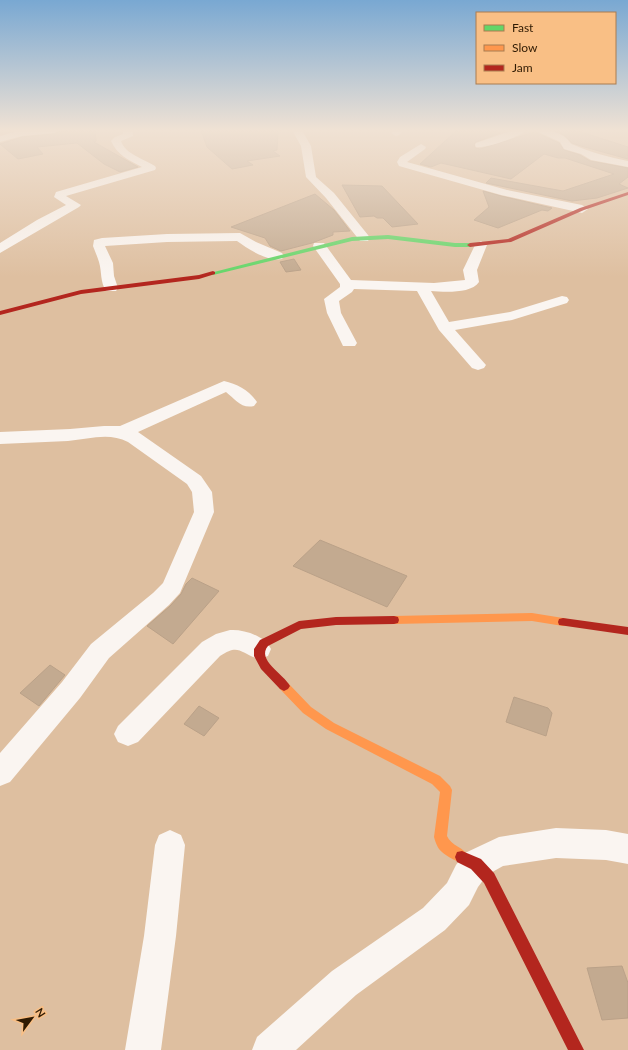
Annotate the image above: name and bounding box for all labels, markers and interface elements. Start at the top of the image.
legend [476,12,616,84]
text: Fast [512,20,534,35]
text: Slow [512,40,538,55]
text: Jam [512,60,533,75]
north arrow [12,998,52,1038]
text: N [33,1005,49,1019]

